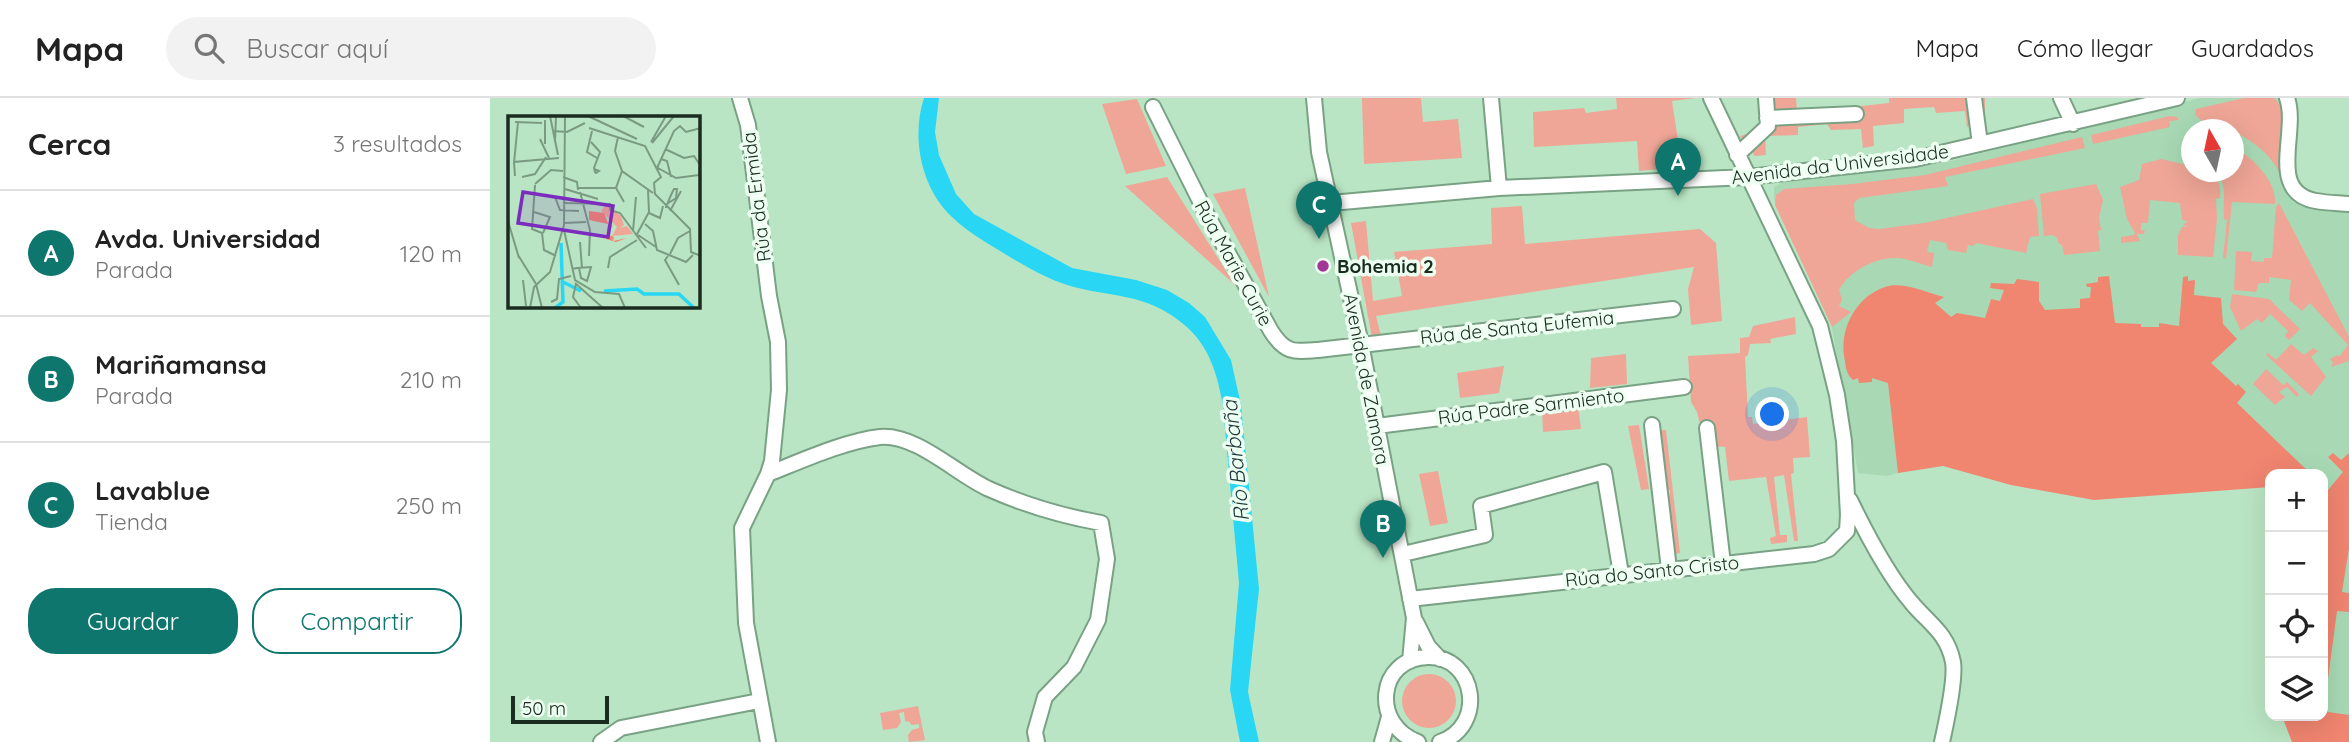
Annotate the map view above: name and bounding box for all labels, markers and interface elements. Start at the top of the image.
search box [166,17,656,80]
text: Mapa [35,28,124,69]
icon: search [190,29,228,67]
text: Buscar aquí [246,32,388,65]
text: Mapa [1916,33,1979,63]
text: Cómo llegar [2017,33,2153,63]
text: Guardados [2191,33,2314,63]
inset map [508,116,700,308]
north arrow [2181,119,2244,182]
text: Cerca [28,125,111,163]
text: 3 resultados [333,129,462,158]
street label: Rúa da Ermida [736,131,776,263]
pin: A [1655,138,1701,196]
street label: Avenida da Universidade [1730,139,1950,189]
pin: C [1296,181,1342,239]
street label: Rúa Marie Curie [1190,196,1278,330]
text: Avda. Universidad [95,222,321,255]
text: A [44,239,58,268]
text: 120 m [400,239,462,268]
place label: Bohemia 2 [1337,254,1434,278]
text: Parada [95,255,173,284]
marker: Bohemia 2 [1315,258,1331,274]
street label: Avenida de Zamora [1339,291,1395,467]
street label: Rúa de Santa Eufemia [1419,305,1615,349]
text: Mariñamansa [95,348,267,381]
text: B [43,365,59,394]
text: 210 m [400,365,462,394]
text: Parada [95,381,173,410]
street label: Rúa Padre Sarmiento [1436,383,1626,429]
your location [1755,397,1789,431]
water label: Río Barbaña [1216,398,1254,523]
map controls [2265,469,2328,721]
button: + [2265,469,2328,532]
text: Lavablue [95,474,210,507]
text: C [44,491,58,520]
text: 250 m [396,491,462,520]
pin: B [1360,500,1406,558]
text: Tienda [95,507,168,536]
button: − [2265,532,2328,595]
street label: Rúa do Santo Cristo [1564,550,1740,592]
button: Guardar [28,588,238,654]
button: Compartir [252,588,462,654]
button: locate [2265,595,2328,658]
button: layers [2265,658,2328,721]
scale bar [511,693,609,725]
text: 50 m [522,696,566,720]

